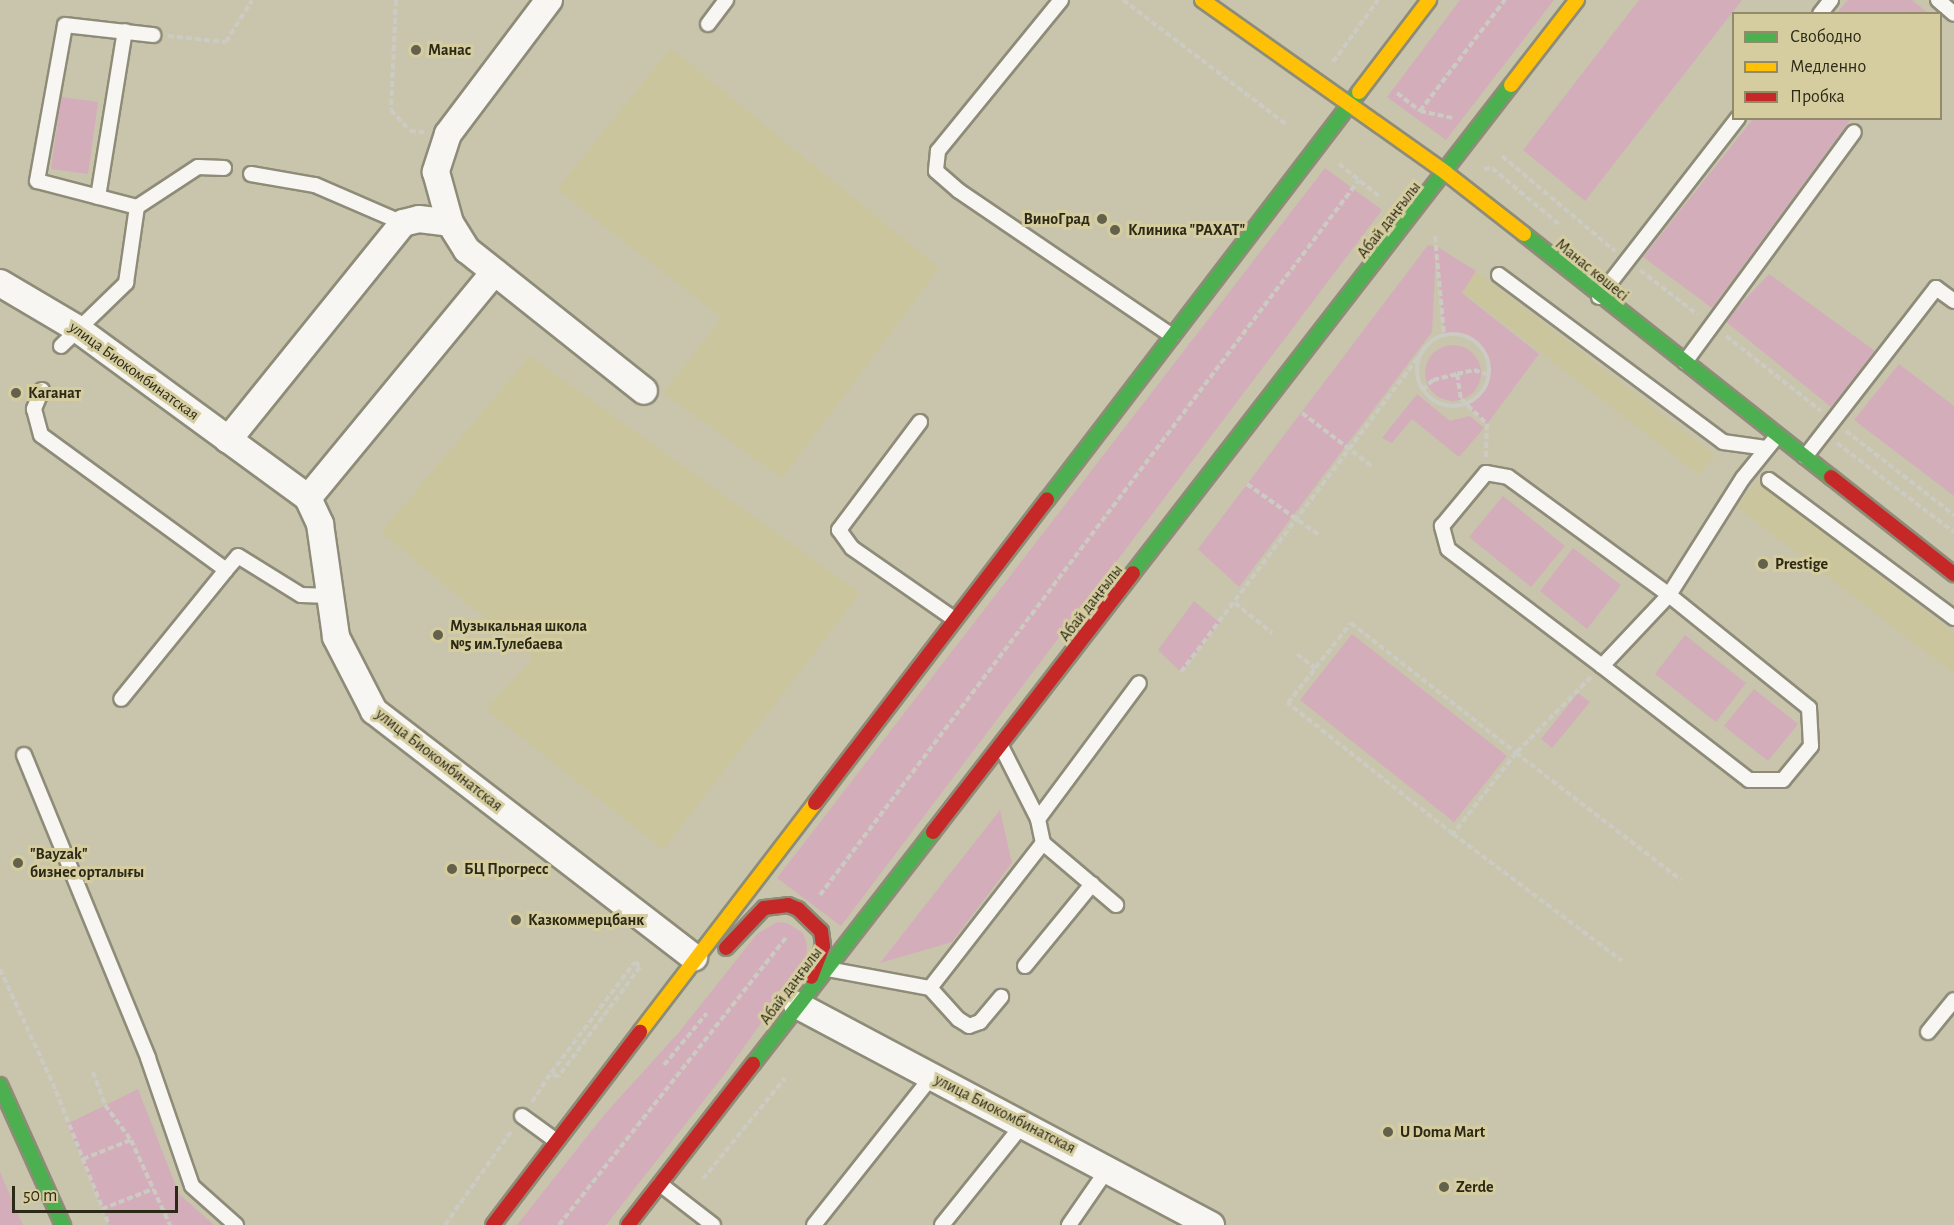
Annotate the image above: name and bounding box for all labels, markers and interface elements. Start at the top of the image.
legend [1732,12,1942,120]
text: Свободно [1790,28,1862,46]
place label: Манас [428,40,471,60]
marker: Манас [409,43,423,57]
text: Медленно [1790,58,1866,76]
text: Пробка [1790,88,1845,106]
street label: Абай даңғылы [1353,178,1425,262]
place label: ВиноГрад [1023,209,1090,229]
marker: ВиноГрад [1095,212,1109,226]
place label: Клиника "РАХАТ" [1128,220,1245,240]
marker: Клиника "РАХАТ" [1106,221,1124,239]
street label: Манас көшесі [1551,235,1633,305]
street label: улица Биокомбинатская [65,318,203,424]
place label: Каганат [28,383,81,403]
marker: Каганат [9,386,23,400]
place label: Prestige [1775,554,1828,574]
marker: Prestige [1756,557,1770,571]
street label: Абай даңғылы [1055,561,1127,645]
place label: Музыкальная школа №5 им.Тулебаева [450,616,587,654]
marker: Музыкальная школа №5 им.Тулебаева [431,628,445,642]
street label: улица Биокомбинатская [372,705,506,815]
place label: "Bayzak" бизнес орталығы [30,844,144,882]
marker: "Bayzak" бизнес орталығы [11,856,25,870]
place label: БЦ Прогресс [464,859,548,879]
marker: БЦ Прогресс [445,862,459,876]
place label: Казкоммерцбанк [528,910,644,930]
marker: Казкоммерцбанк [509,913,523,927]
street label: Абай даңғылы [756,943,826,1029]
street label: улица Биокомбинатская [931,1070,1079,1158]
place label: U Doma Mart [1400,1122,1485,1142]
marker: U Doma Mart [1381,1125,1395,1139]
scale bar [15,1174,182,1212]
place label: Zerde [1456,1177,1494,1197]
marker: Zerde [1437,1180,1451,1194]
text: 50 m [23,1187,57,1205]

